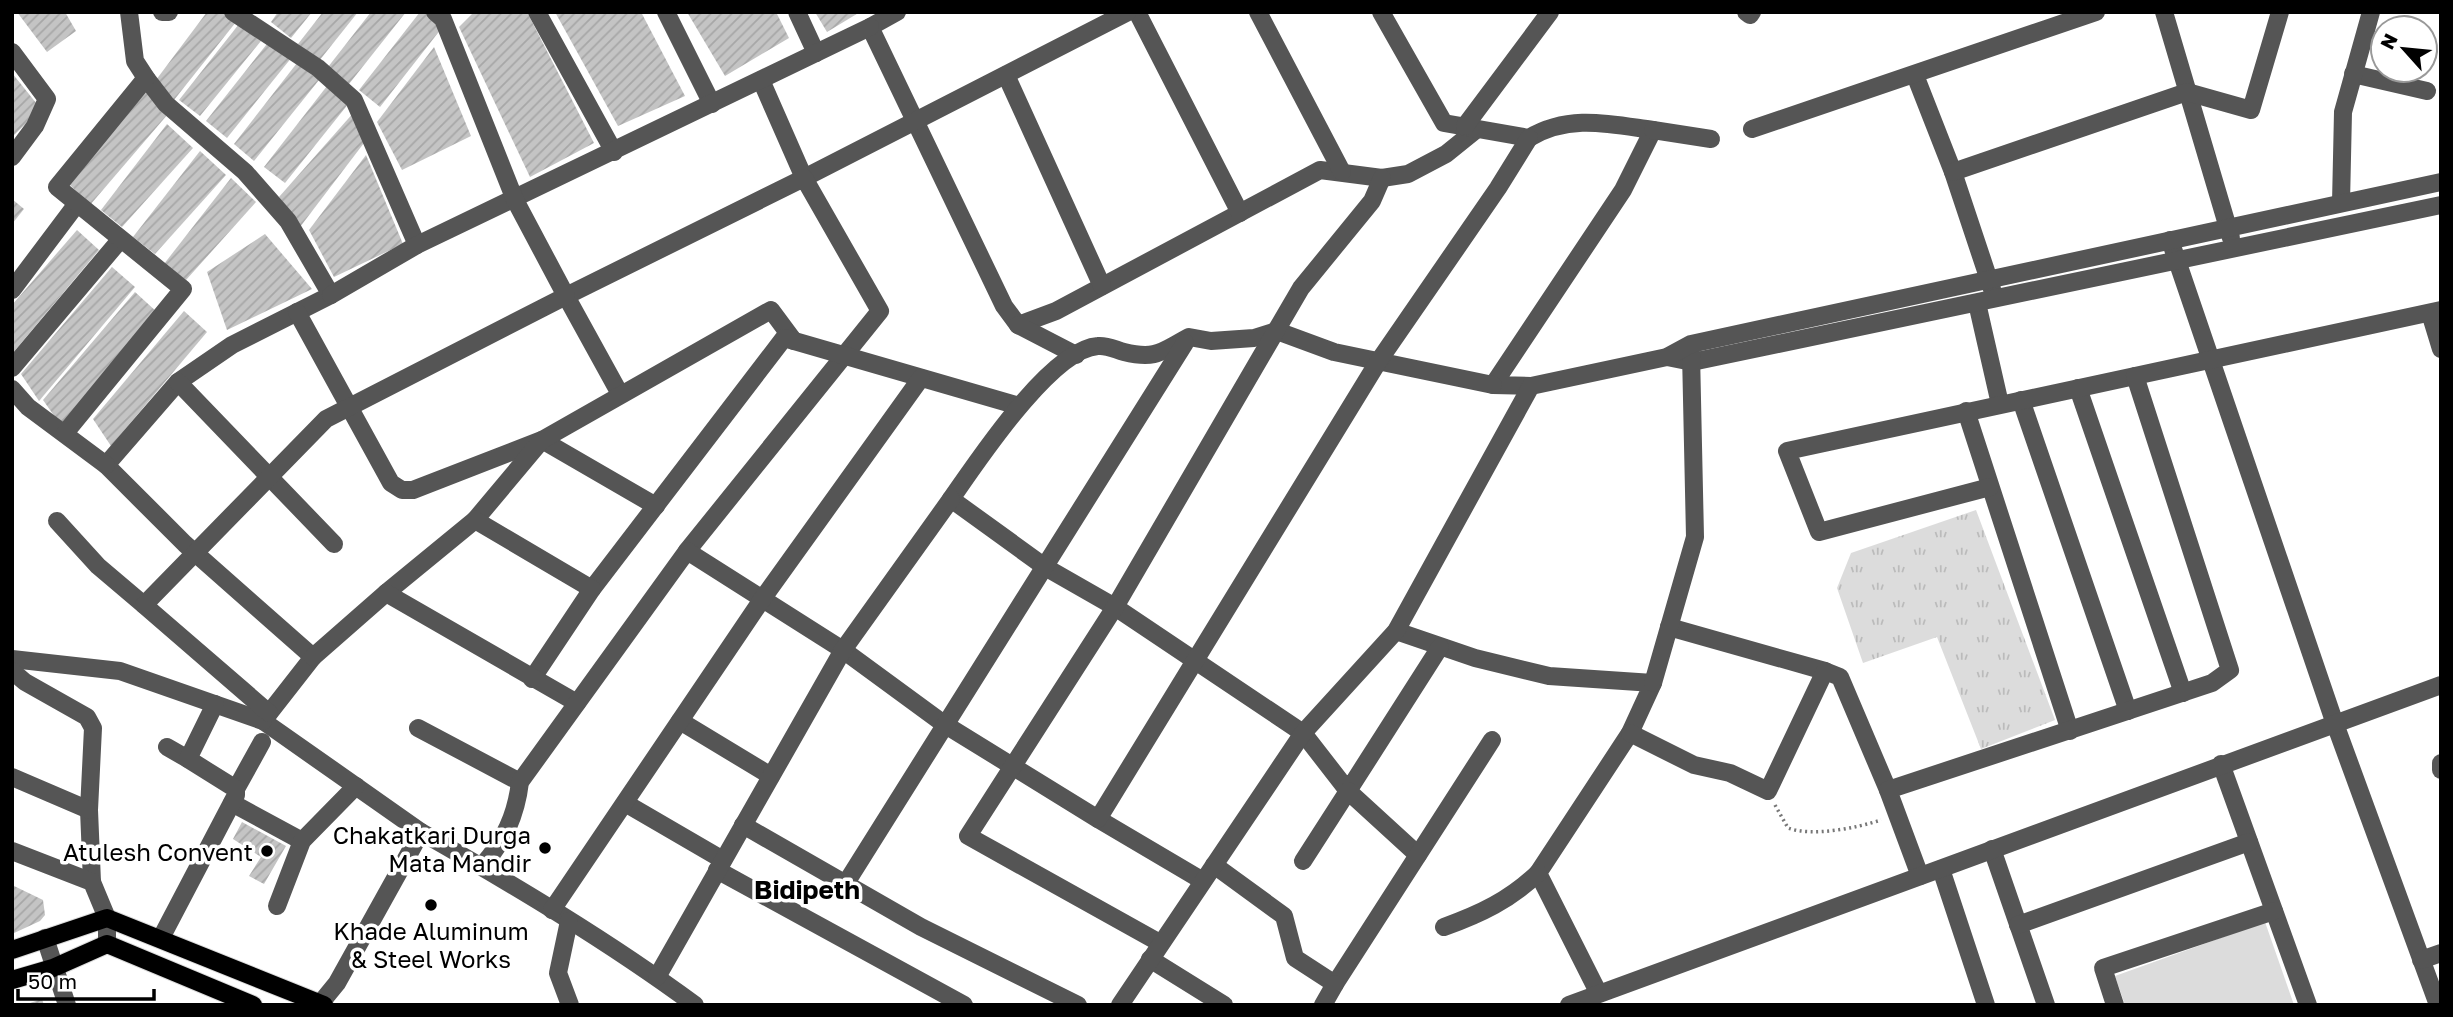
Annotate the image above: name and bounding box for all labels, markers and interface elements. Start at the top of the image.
north arrow [2369,14,2439,84]
text: N [2375,29,2402,53]
place label: Chakatkari Durga Mata Mandir [333,820,531,877]
place label: Atulesh Convent [63,837,253,866]
marker: Chakatkari Durga Mata Mandir [537,840,553,856]
marker: Atulesh Convent [259,843,275,859]
district label: Bidipeth [754,874,860,905]
marker: Khade Aluminum & Steel Works [423,897,439,913]
place label: Khade Aluminum & Steel Works [333,916,529,973]
scale bar [18,958,154,1002]
text: 50 m [28,968,77,994]

